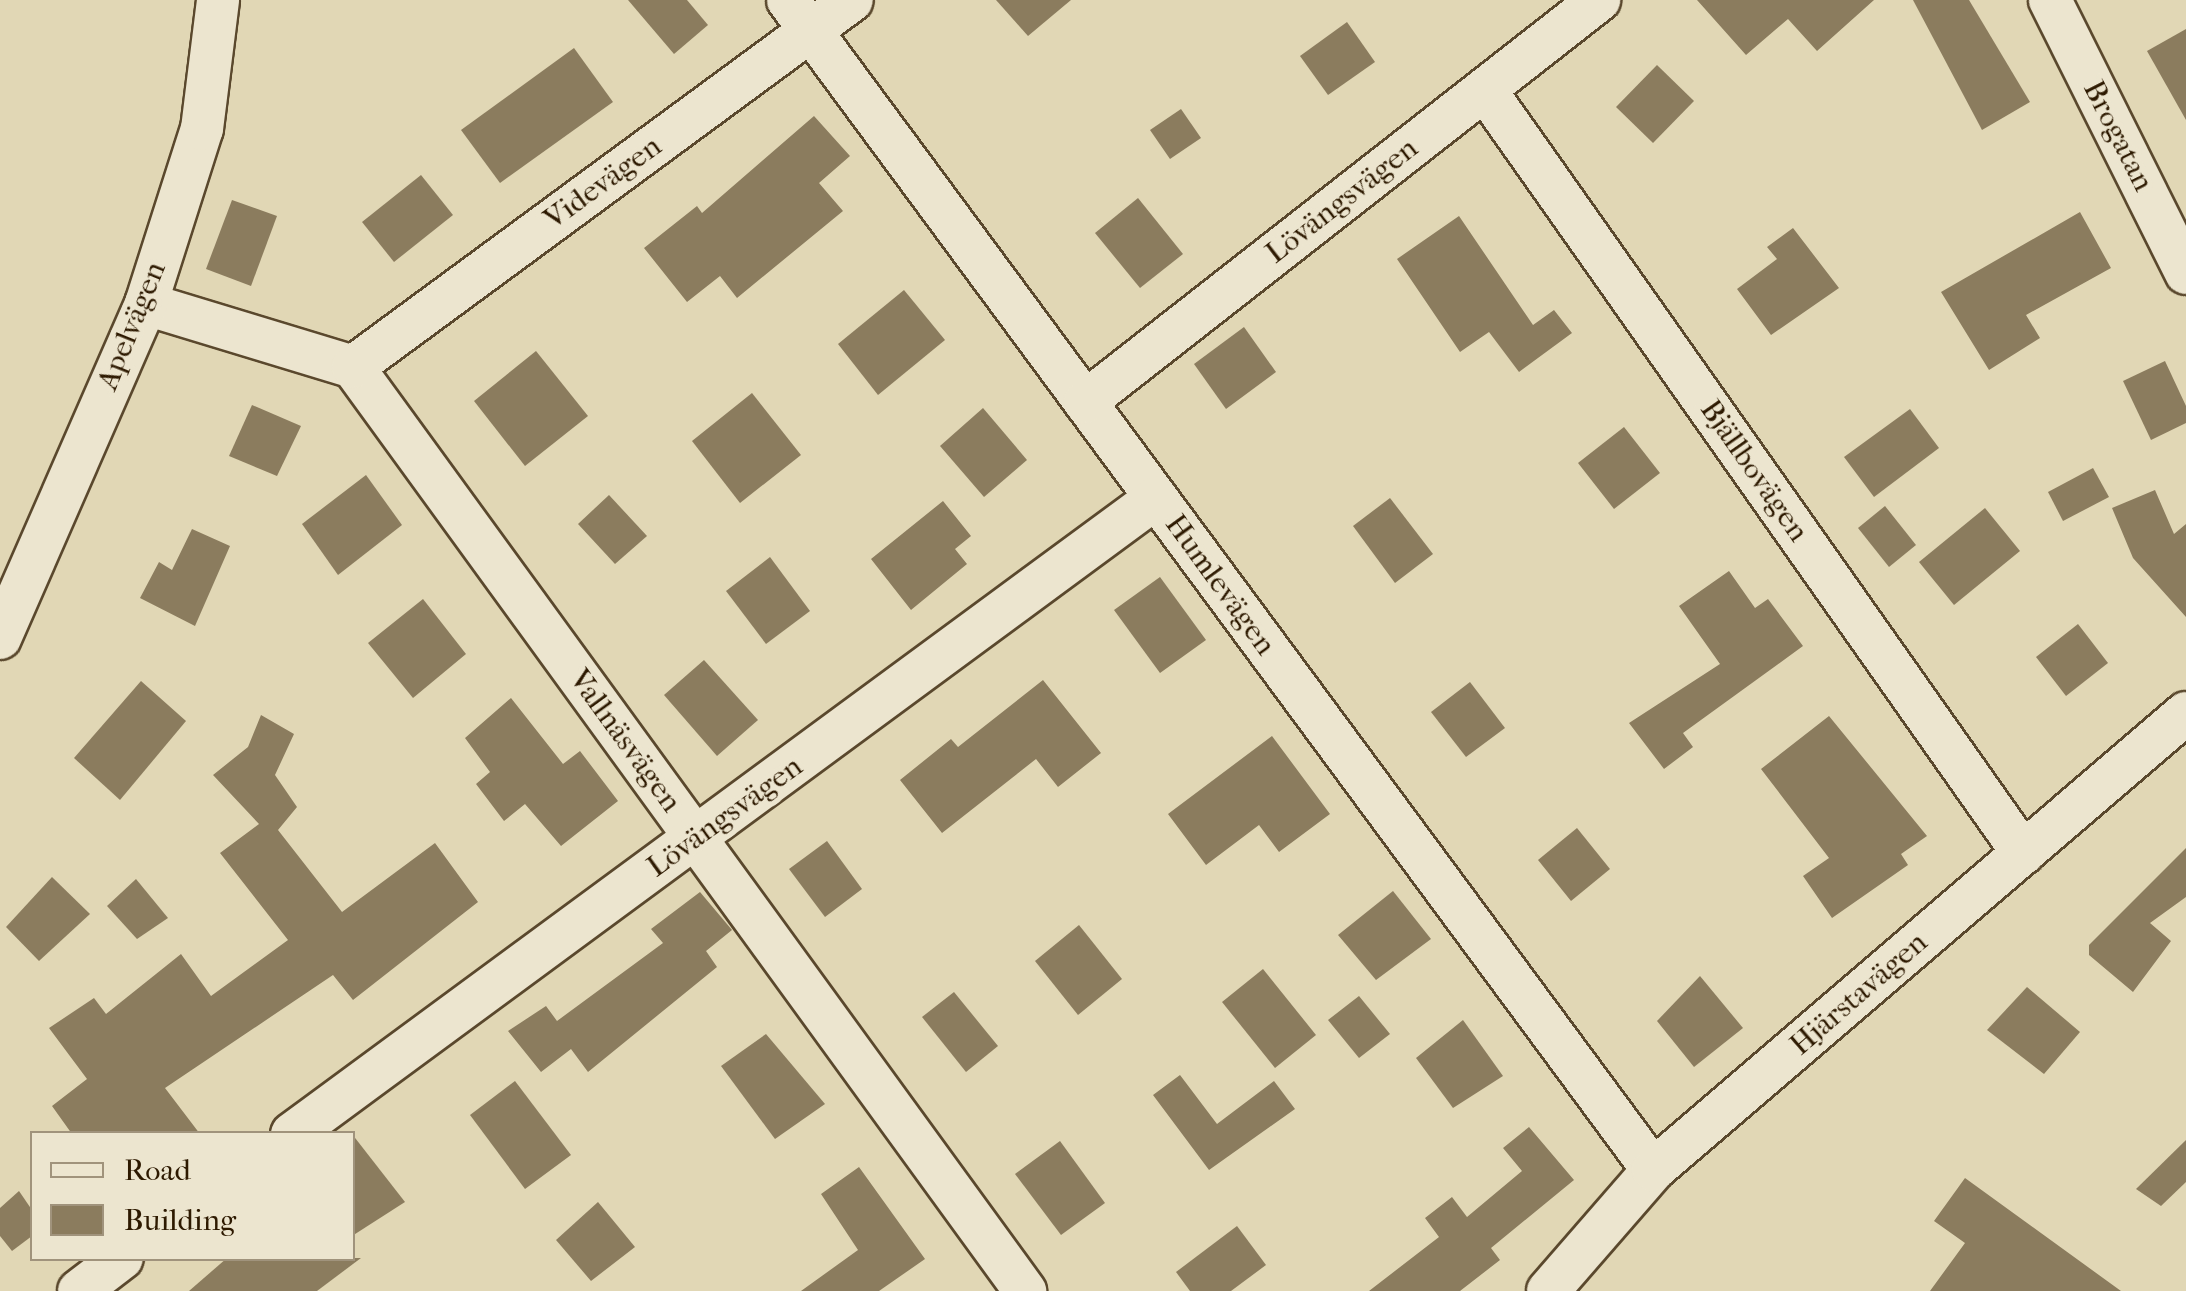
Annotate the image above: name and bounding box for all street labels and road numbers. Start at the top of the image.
street label: Brogatan [2075,75,2161,197]
street label: Videvägen [537,129,669,237]
street label: Lövängsvägen [1259,131,1425,271]
street label: Apelvägen [90,257,174,395]
street label: Bjällbovägen [1692,393,1816,549]
street label: Humlevägen [1157,508,1283,662]
street label: Vallnäsvägen [561,663,689,819]
street label: Lövängsvägen [640,749,810,885]
street label: Hjärstavägen [1783,925,1935,1063]

